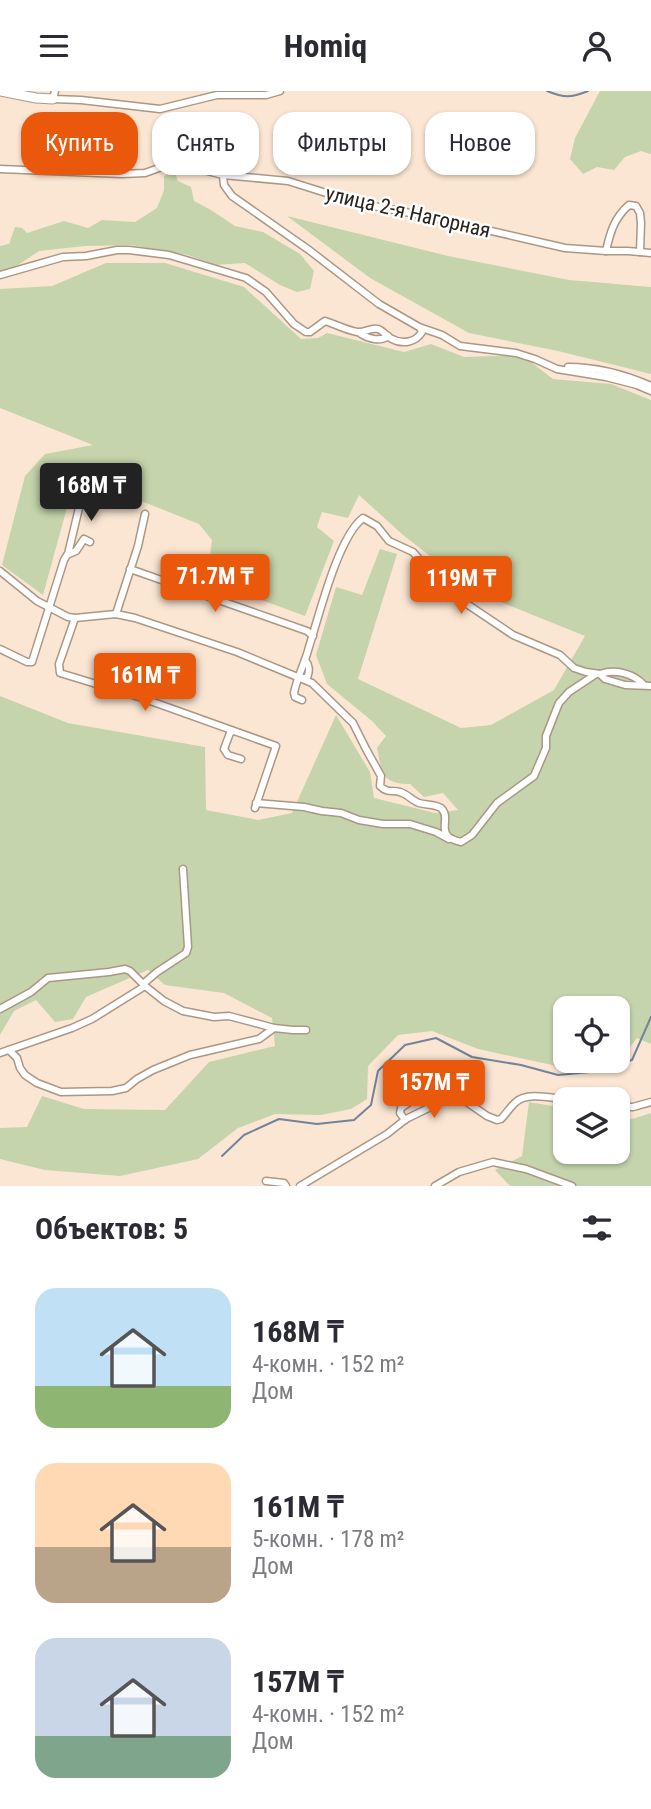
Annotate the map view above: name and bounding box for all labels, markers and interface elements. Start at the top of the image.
icon: menu [35,27,73,65]
text: Homiq [284,27,367,65]
icon: person [578,27,616,65]
chip: Купить [21,112,138,175]
chip: Снять [152,112,259,175]
chip: Фильтры [273,112,411,175]
chip: Новое [425,112,535,175]
street label: улица 2-я Нагорная [323,181,493,243]
pin: 168M ₸ [34,463,148,523]
text: 168M ₸ [56,472,126,499]
pin: 71.7M ₸ [150,554,280,614]
pin: 119M ₸ [404,557,518,616]
text: 71.7M ₸ [177,563,253,590]
text: 119M ₸ [426,565,496,592]
pin: 161M ₸ [88,653,202,713]
text: 161M ₸ [110,662,180,689]
map controls [553,996,630,1164]
button: locate [553,996,630,1073]
pin: 157M ₸ [377,1061,491,1120]
text: 157M ₸ [399,1069,469,1096]
button: layers [553,1087,630,1164]
icon: filters [578,1209,616,1247]
text: Объектов: 5 [35,1211,188,1246]
text: 168M ₸ [252,1314,344,1349]
icon: home [91,1316,175,1400]
text: 4-комн. · 152 m² [252,1351,404,1378]
text: Дом [252,1378,294,1405]
text: 161M ₸ [252,1489,344,1524]
icon: home [91,1491,175,1575]
text: 5-комн. · 178 m² [252,1526,404,1553]
text: Дом [252,1553,294,1580]
text: 157M ₸ [252,1664,344,1699]
icon: home [91,1666,175,1750]
text: 4-комн. · 152 m² [252,1701,404,1728]
text: Дом [252,1728,294,1755]

